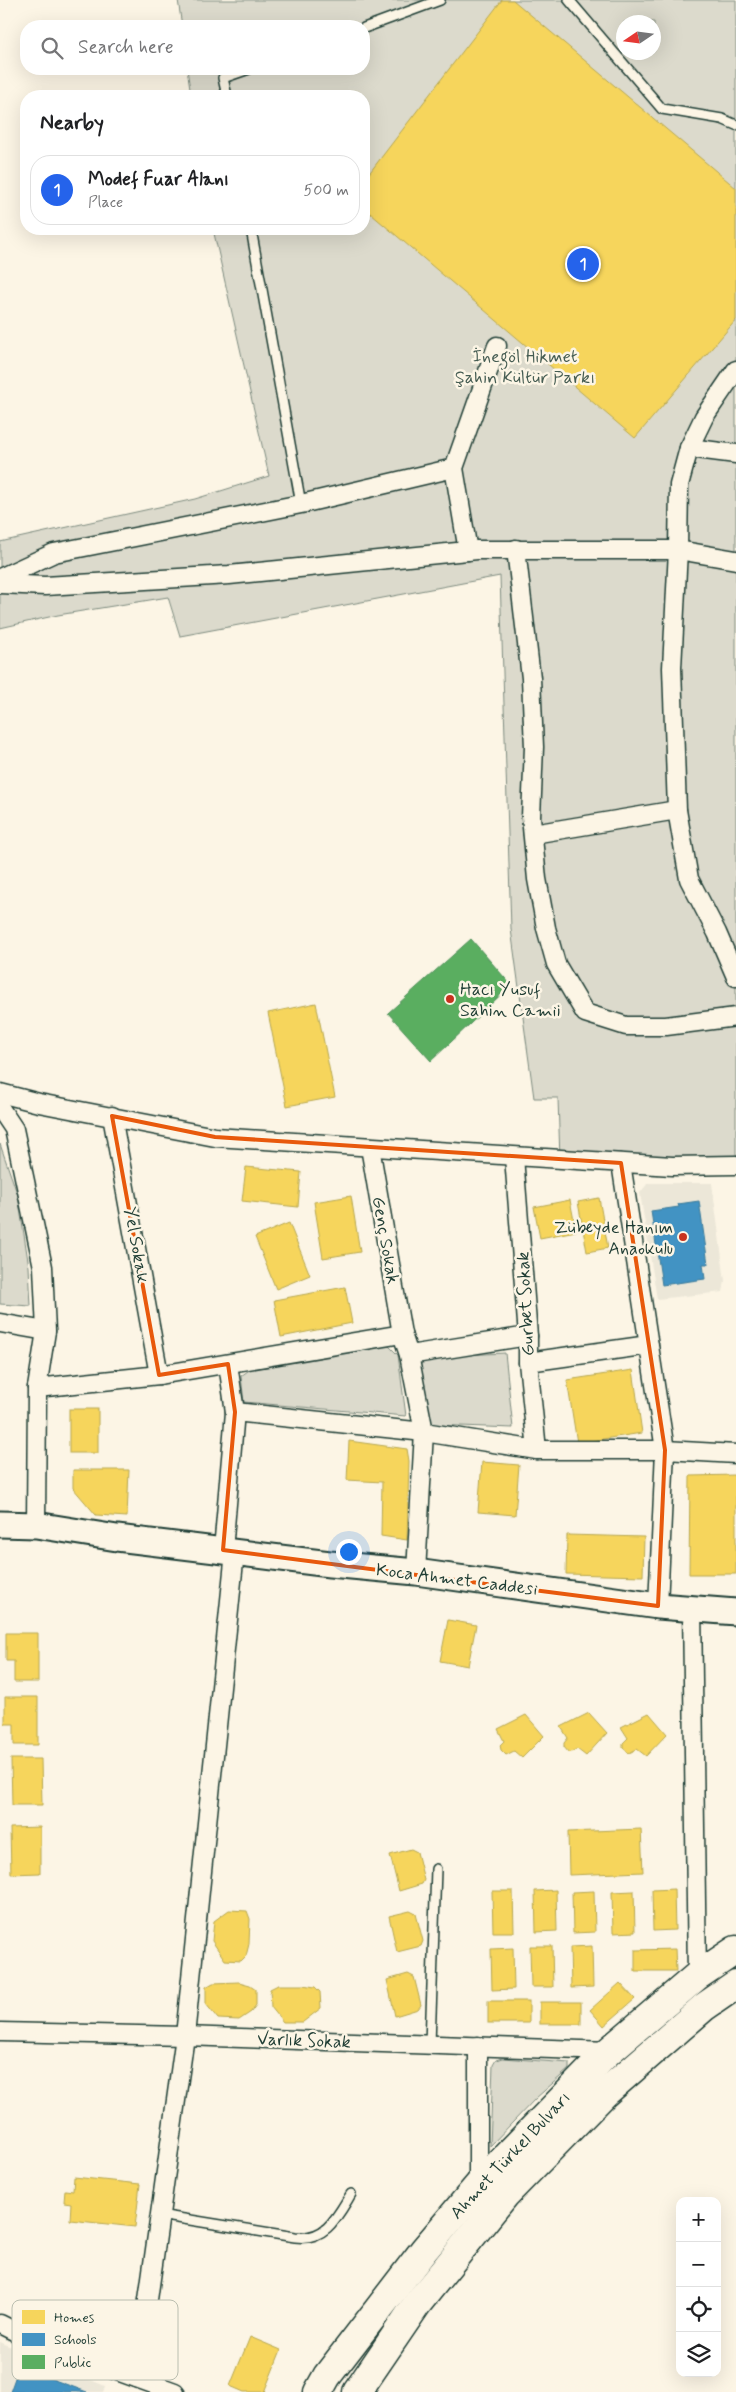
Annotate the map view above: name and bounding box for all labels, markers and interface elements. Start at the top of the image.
north arrow [616,15,661,60]
search box [20,20,370,75]
icon: search [38,34,66,62]
text: Search here [78,35,174,60]
text: Nearby [40,109,104,137]
text: Modef Fuar Alanı [88,167,229,192]
text: 1 [53,180,61,201]
text: 500 m [304,180,349,201]
text: Place [88,192,123,213]
pin: 1 [567,245,599,283]
park label: İnegöl Hikmet Şahin Kültür Parkı [455,345,595,390]
place label: Hacı Yusuf Sahin Camii [460,978,561,1023]
marker: Hacı Yusuf Sahin Camii [444,993,456,1005]
street label: Genç Sokak [366,1194,405,1286]
street label: Yel Sokak [117,1205,155,1285]
place label: Zübeyde Hanım Anaokulu [554,1216,673,1261]
marker: Zübeyde Hanım Anaokulu [677,1231,689,1243]
street label: Gurbet Sokak [511,1251,541,1357]
your location [336,1539,362,1565]
street label: Koca Ahmet Caddesi [375,1558,539,1602]
street label: Varlık Sokak [257,2027,351,2055]
street label: Ahmet Türkel Bulvarı [445,2087,576,2225]
map controls [676,2197,721,2377]
button: + [676,2197,721,2242]
button: − [676,2242,721,2287]
button: locate [676,2287,721,2332]
legend [12,2300,178,2380]
text: Homes [54,2309,95,2327]
text: Schools [54,2331,97,2349]
button: layers [676,2332,721,2377]
text: Public [54,2354,91,2372]

